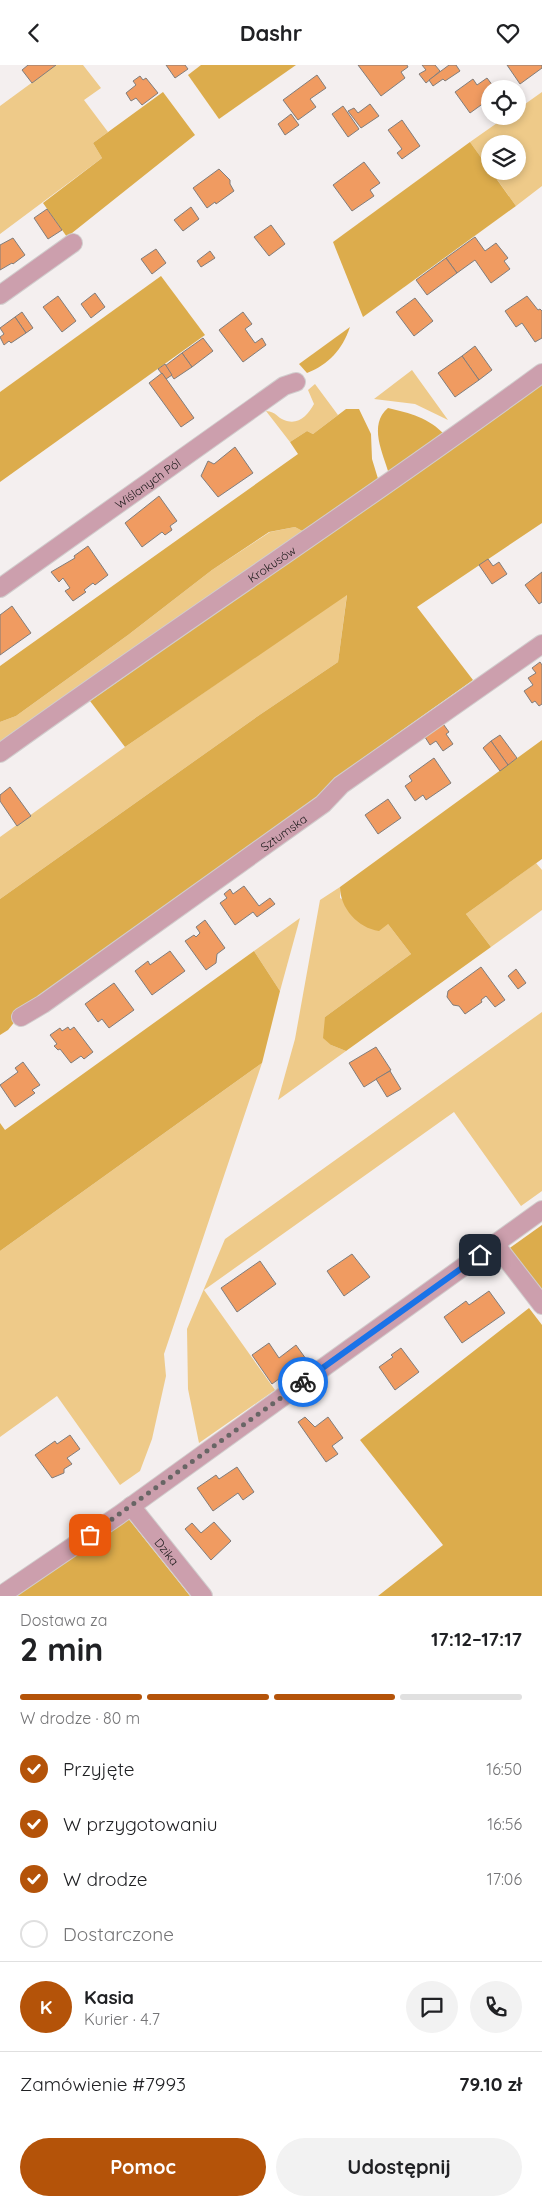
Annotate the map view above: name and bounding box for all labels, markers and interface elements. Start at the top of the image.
icon: back [20,19,48,47]
text: Dashr [240,19,302,47]
icon: heart [494,19,522,47]
map controls [481,80,526,180]
button: locate [481,80,526,125]
button: layers [481,135,526,180]
street label: Wiślanych Pól [112,455,183,512]
street label: Krokusów [245,542,298,585]
street label: Sztumska [257,811,310,854]
pin [459,1234,501,1276]
icon: home [466,1241,494,1269]
courier [278,1357,328,1407]
icon: bike [289,1368,317,1396]
pin [69,1514,111,1556]
icon: bag [76,1521,104,1549]
street label: Dzika [152,1535,183,1568]
text: Dostawa za [20,1610,107,1630]
text: 17:12–17:17 [431,1627,522,1651]
text: 2 min [20,1629,103,1669]
text: W drodze · 80 m [20,1708,140,1728]
icon: check [20,1755,48,1783]
text: Przyjęte [63,1757,134,1781]
text: 16:50 [486,1759,522,1779]
icon: check [20,1810,48,1838]
text: W przygotowaniu [63,1812,218,1836]
text: 16:56 [487,1814,522,1834]
icon: check [20,1865,48,1893]
text: W drodze [63,1867,148,1891]
text: 17:06 [487,1869,522,1889]
text: Dostarczone [63,1922,174,1946]
button: chat [406,1981,458,2033]
button: phone [470,1981,522,2033]
text: Kasia [84,1985,134,2009]
text: K [40,1995,52,2019]
text: Kurier · 4.7 [84,2009,160,2029]
text: Zamówienie #7993 [20,2072,186,2096]
text: 79.10 zł [459,2072,522,2096]
button: Pomoc [20,2138,266,2196]
button: Udostępnij [276,2138,522,2196]

